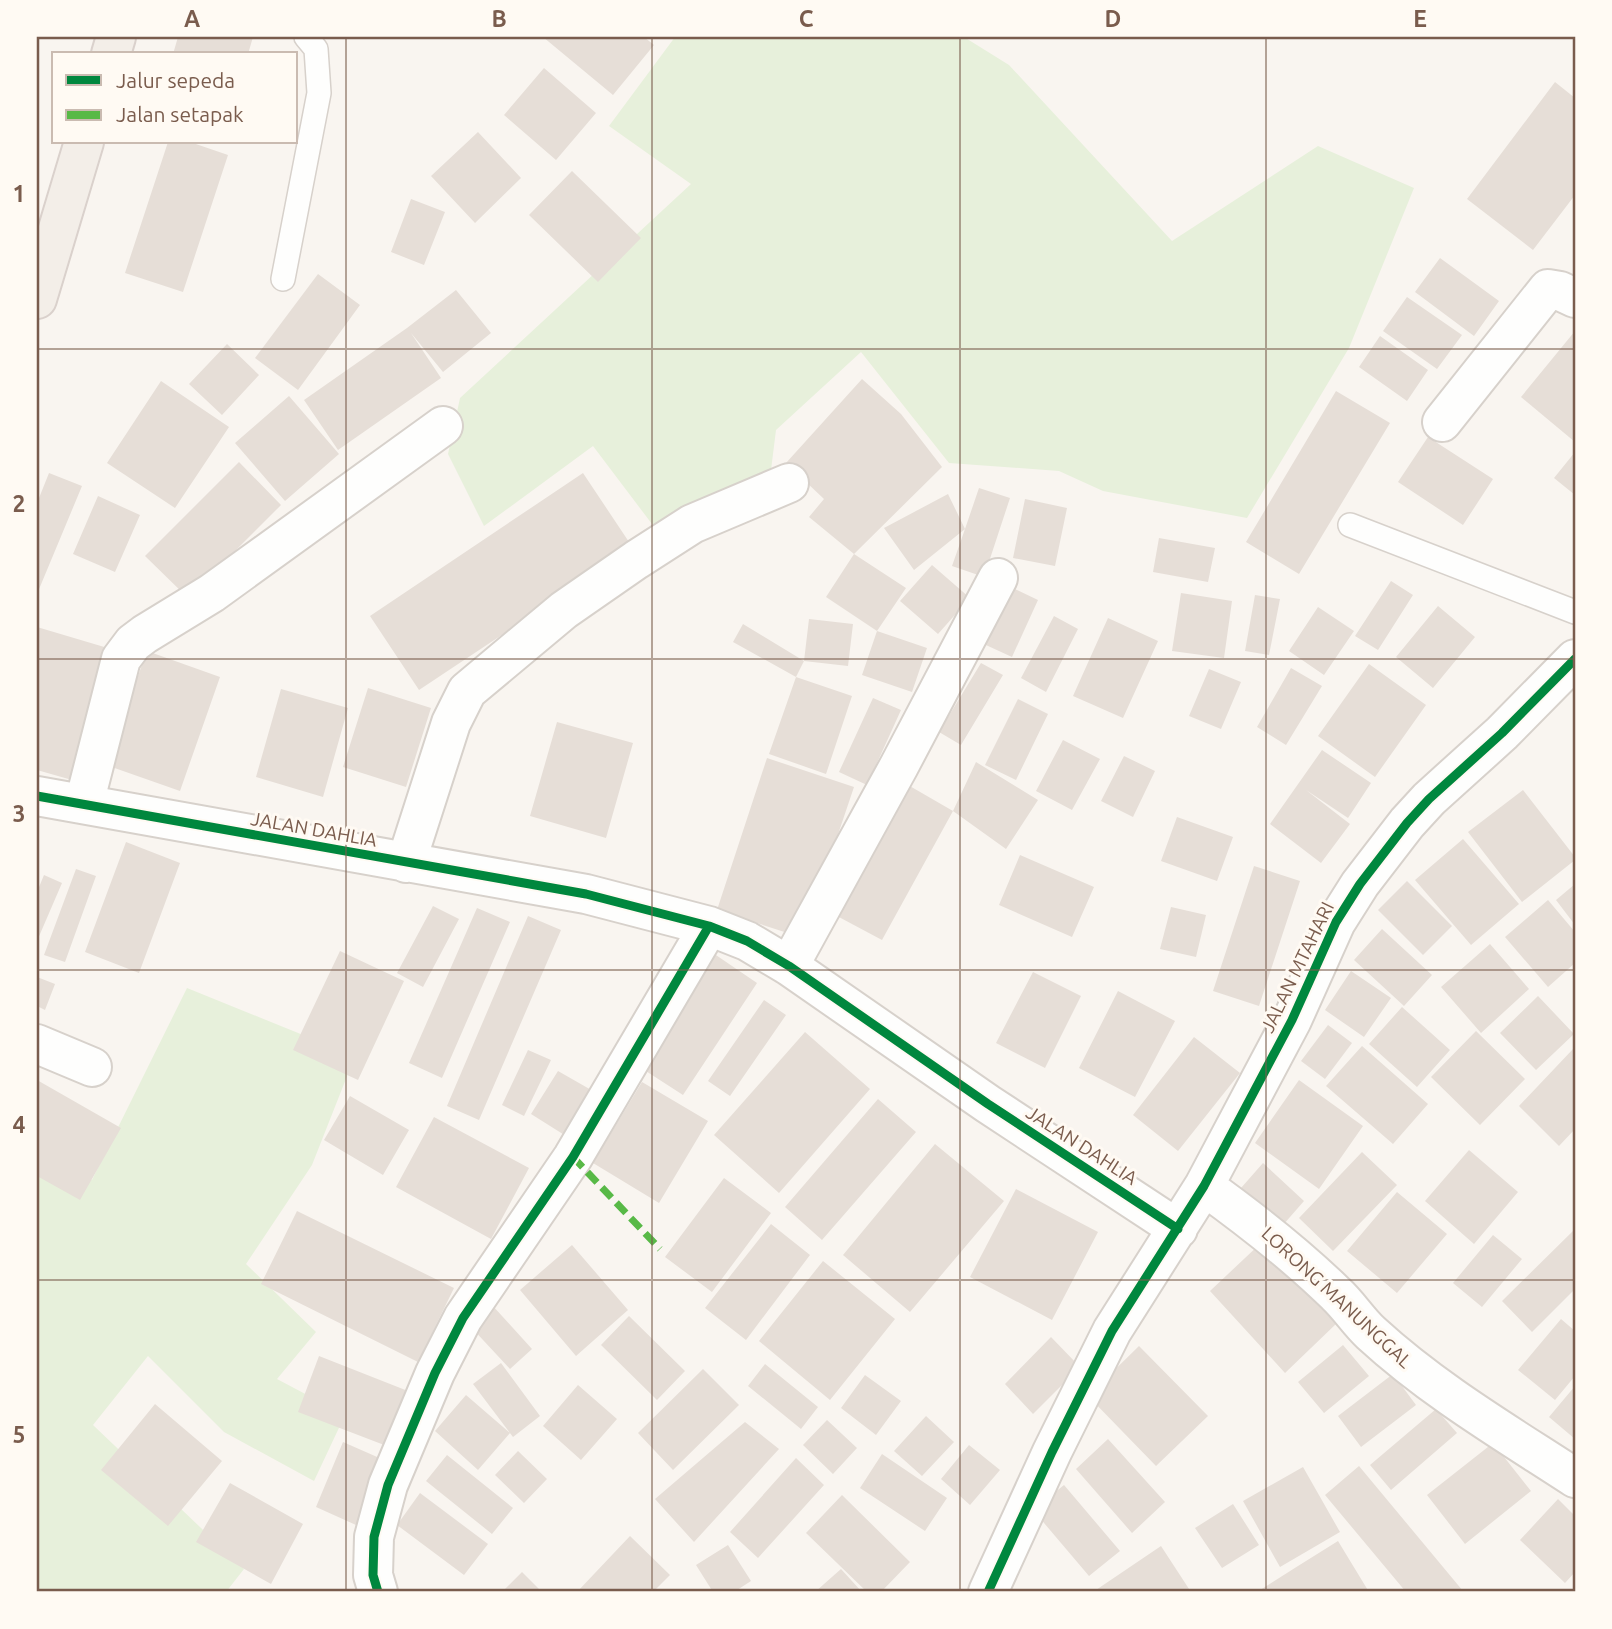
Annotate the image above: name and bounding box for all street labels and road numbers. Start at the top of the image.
street label: JALAN DAHLIA [249,807,379,851]
street label: JALAN MTAHARI [1256,898,1338,1036]
street label: JALAN DAHLIA [1022,1101,1142,1189]
street label: LORONG MANUNGGAL [1257,1222,1417,1372]

